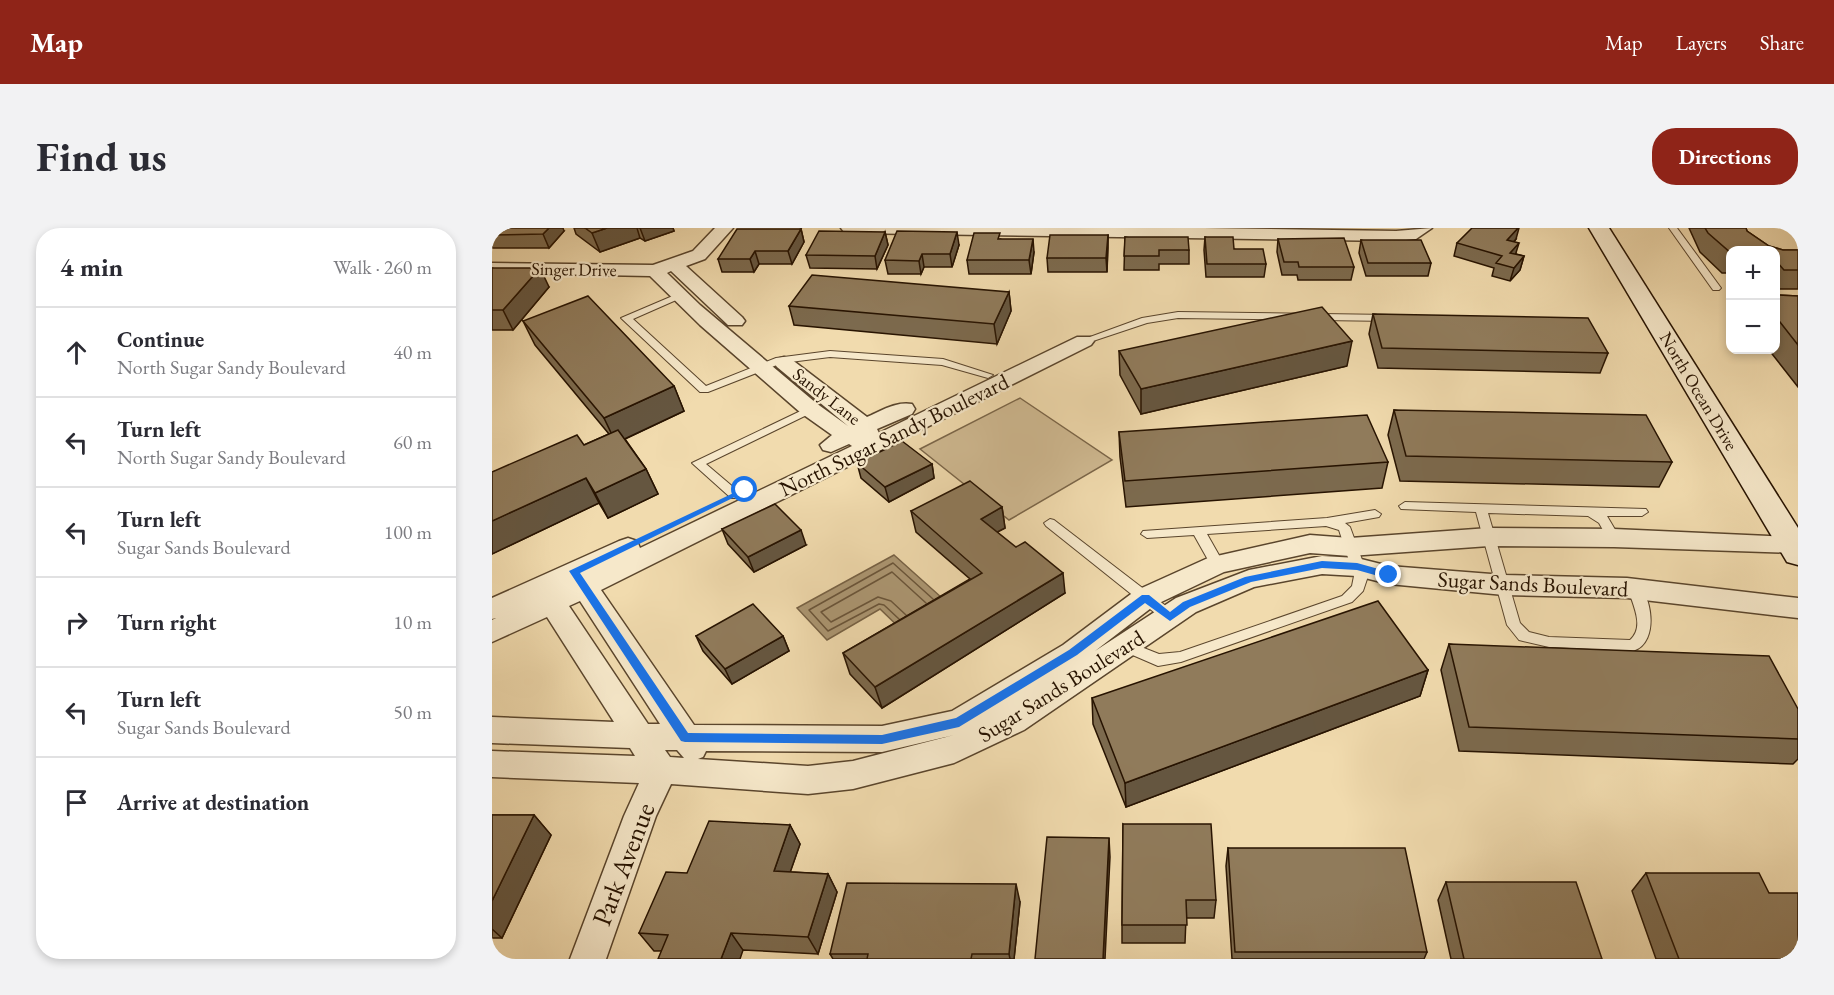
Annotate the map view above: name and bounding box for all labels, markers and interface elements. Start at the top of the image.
text: Map [30,24,83,60]
text: Map [1605,29,1643,56]
text: Layers [1676,29,1727,56]
text: Share [1760,29,1804,56]
button: Directions [1652,128,1798,185]
text: Find us [36,129,167,184]
map controls [1726,246,1780,354]
button: + [1726,246,1780,300]
text: 4 min [60,250,123,284]
text: Walk · 260 m [333,254,432,280]
street label: Singer Drive [531,257,617,281]
button: − [1726,300,1780,354]
text: Continue [117,325,204,354]
street label: North Ocean Drive [1655,328,1743,454]
icon: ahead [60,336,93,369]
text: 40 m [393,339,432,365]
text: North Sugar Sandy Boulevard [117,354,346,380]
street label: Sandy Lane [788,362,866,430]
street label: North Sugar Sandy Boulevard [774,366,1014,503]
text: Turn left [117,415,201,444]
icon: left [60,426,93,459]
text: 60 m [393,429,432,455]
text: North Sugar Sandy Boulevard [117,444,346,470]
route start [731,476,757,502]
text: Turn left [117,505,201,534]
icon: left [60,516,93,549]
text: 100 m [384,519,432,545]
text: Sugar Sands Boulevard [117,534,291,560]
route end [1375,561,1401,587]
street label: Sugar Sands Boulevard [1437,565,1630,604]
icon: right [60,606,93,639]
text: Turn right [117,608,216,637]
text: 10 m [393,609,432,635]
street label: Sugar Sands Boulevard [972,623,1150,749]
text: Turn left [117,685,201,714]
icon: left [60,696,93,729]
text: 50 m [393,699,432,725]
text: Sugar Sands Boulevard [117,714,291,740]
icon: arrive [60,786,93,819]
text: Arrive at destination [117,788,309,817]
street label: Park Avenue [584,798,662,930]

